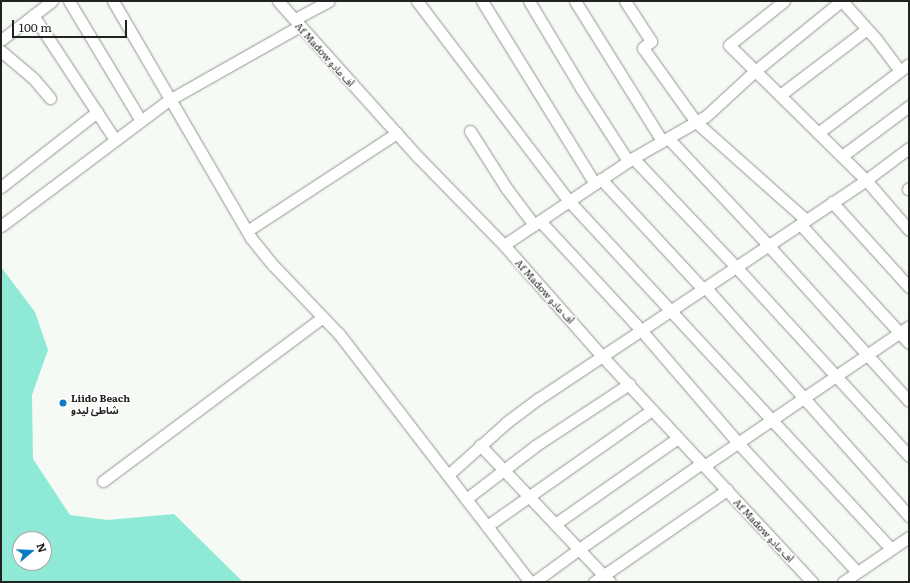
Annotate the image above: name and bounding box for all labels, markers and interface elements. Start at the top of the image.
scale bar [14,12,129,38]
text: 100 m [19,18,52,36]
street label: Af Madow أف مادو [293,19,357,89]
street label: Af Madow أف مادو [513,256,577,326]
place label: Liido Beach شاطئ ليدو [71,391,130,414]
marker: Liido Beach شاطئ ليدو [58,398,68,408]
street label: Af Madow أف مادو [732,496,796,564]
north arrow [12,531,52,571]
text: N [33,540,51,554]

